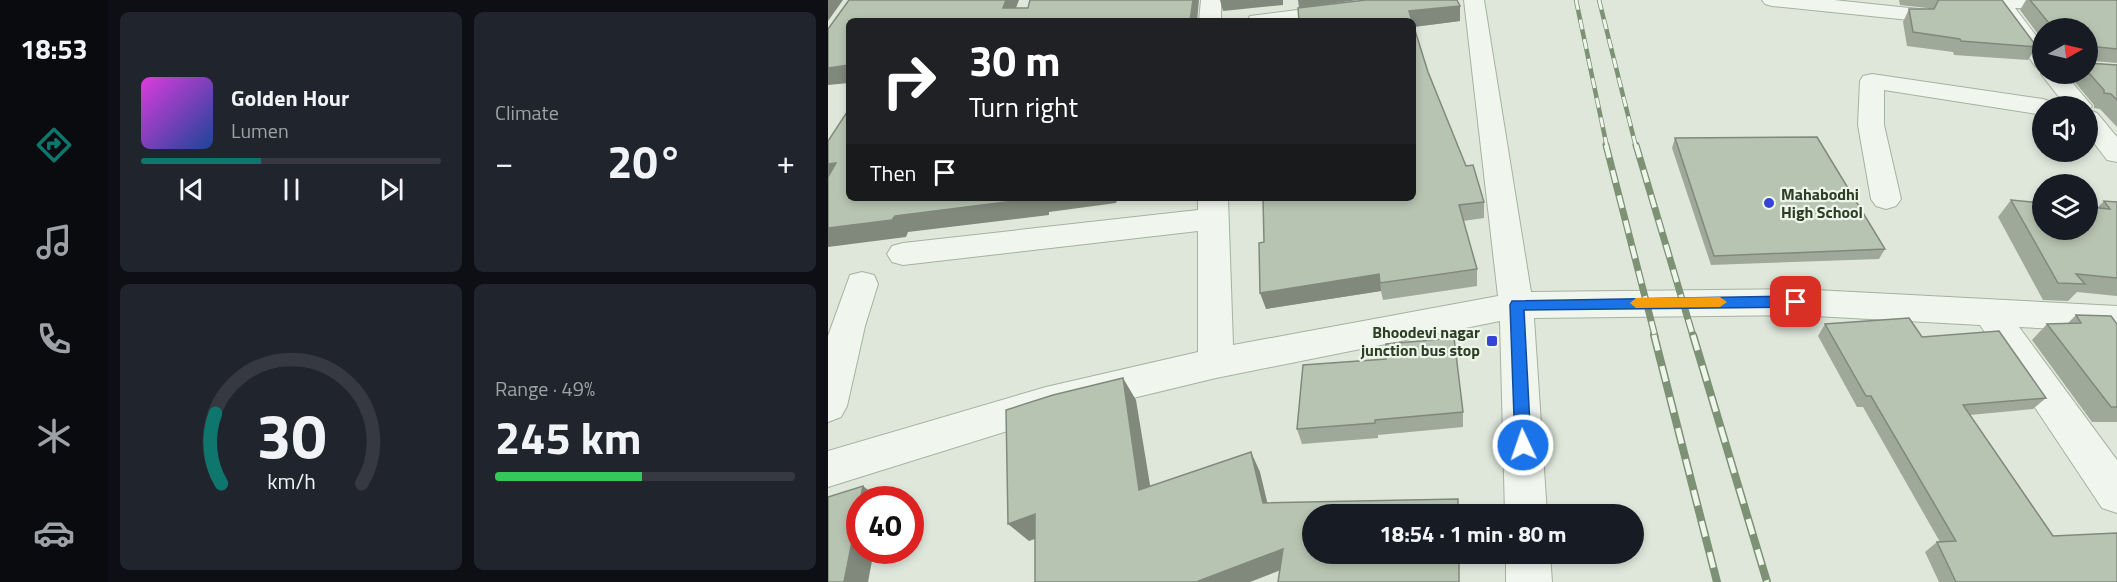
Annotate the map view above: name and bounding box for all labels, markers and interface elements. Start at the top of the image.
north arrow [2032,18,2098,84]
map controls [2032,18,2098,240]
text: 18:53 [20,28,88,69]
text: 30 m [969,28,1061,92]
icon: right [870,42,948,120]
text: Golden Hour [231,81,349,115]
text: Turn right [969,86,1078,127]
button: sound [2032,96,2098,162]
text: Climate [495,97,559,128]
text: Lumen [231,115,289,146]
icon: directions [33,124,75,166]
text: 20° [607,127,683,195]
text: − [495,137,513,187]
text: + [777,137,795,187]
text: Then [870,156,916,190]
icon: arrive [928,156,961,189]
icon: previous [175,173,208,206]
icon: pause [275,173,308,206]
icon: next [375,173,408,206]
button: layers [2032,174,2098,240]
place label: Mahabodhi High School [1781,182,1863,224]
marker: Mahabodhi High School [1762,196,1776,210]
icon: music [33,221,75,263]
pin [1770,276,1821,327]
icon: arrive [1779,285,1812,318]
icon: phone [33,318,75,360]
place label: Bhoodevi nagar junction bus stop [1360,320,1480,362]
marker: Bhoodevi nagar junction bus stop [1485,334,1499,348]
text: Range · 49% [495,373,595,404]
text: 30 [256,387,326,482]
text: 245 km [495,403,641,471]
position arrow [1491,413,1555,477]
icon: climate [33,415,75,457]
text: km/h [267,465,315,497]
speed limit sign: 40 [846,486,924,564]
icon: car [33,512,75,554]
text: 18:54 · 1 min · 80 m [1380,517,1566,551]

